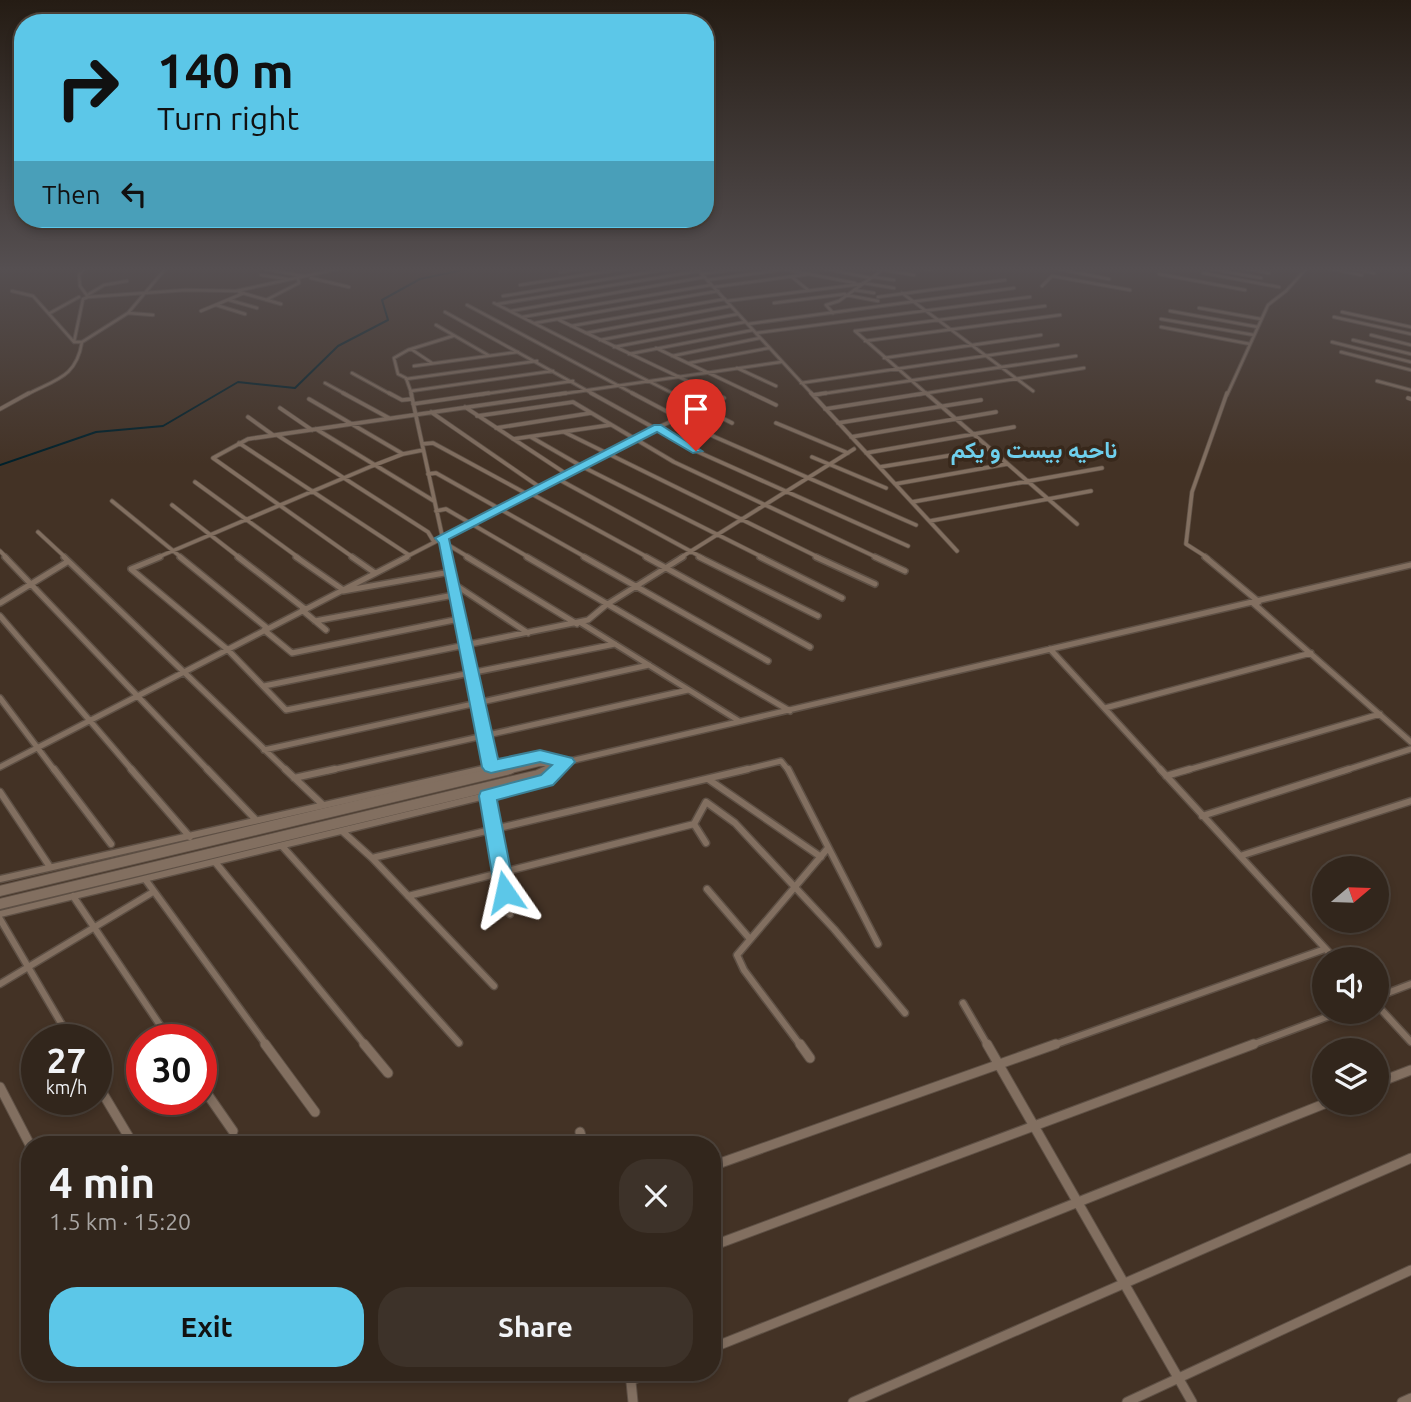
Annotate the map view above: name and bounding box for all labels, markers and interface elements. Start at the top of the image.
icon: right [42,42,133,133]
text: 140 m [157,42,294,97]
text: Turn right [157,100,299,136]
icon: left [115,175,153,213]
text: Then [42,180,101,209]
pin [666,379,726,451]
icon: arrive [677,390,715,428]
district label: ناحیه بیست و یکم [951,437,1117,465]
position arrow [468,855,542,929]
north arrow [1312,856,1390,933]
map controls [1312,856,1389,1115]
button: sound [1312,947,1389,1024]
speed limit sign: 30 [126,1024,217,1115]
button: layers [1312,1038,1389,1115]
text: 27 [47,1040,86,1080]
text: km/h [46,1077,87,1097]
text: 4 min [49,1159,155,1206]
button: close [619,1159,693,1233]
text: 1.5 km · 15:20 [49,1209,191,1234]
button: Exit [49,1287,364,1367]
button: Share [378,1287,693,1367]

